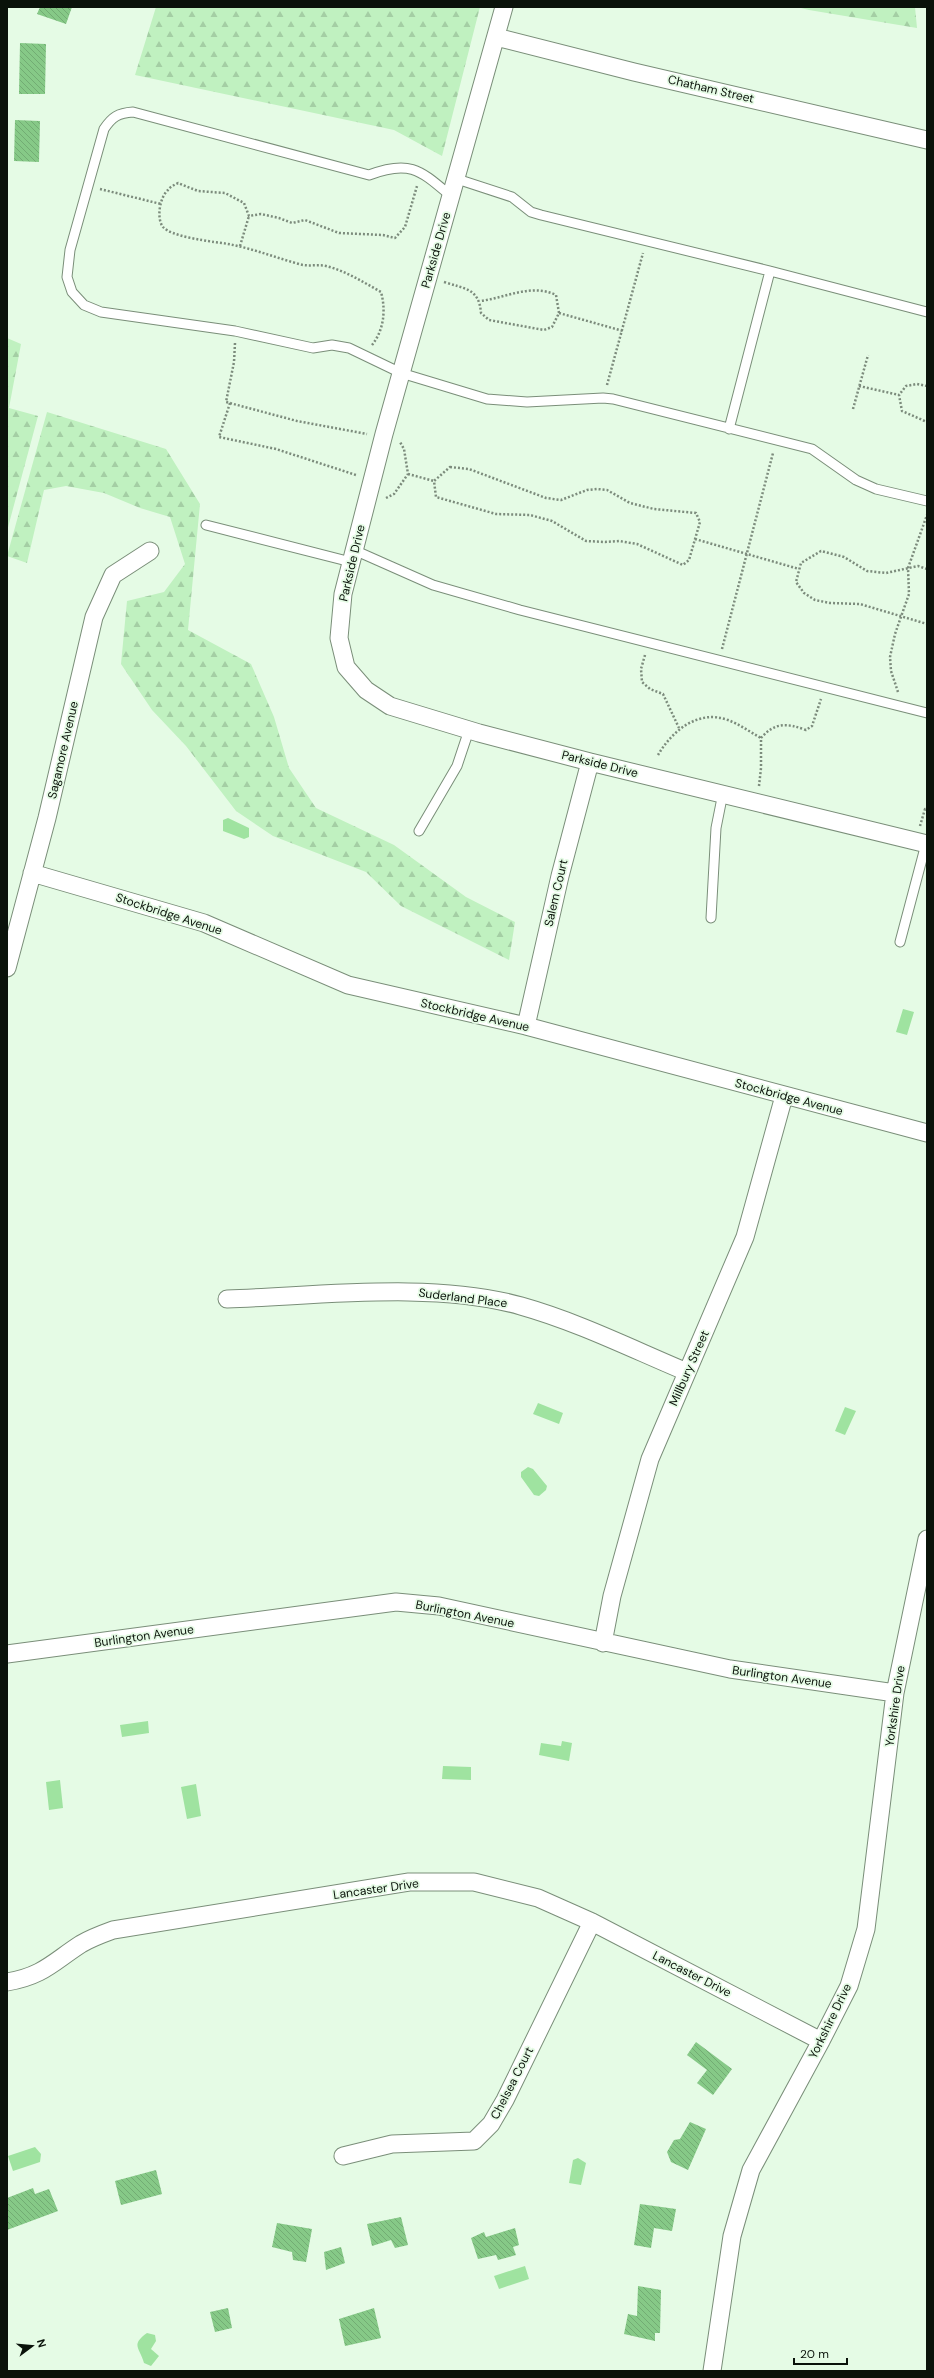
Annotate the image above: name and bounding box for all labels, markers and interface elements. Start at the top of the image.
street label: Chatham Street [666,71,756,107]
street label: Parkside Drive [418,210,455,290]
street label: Parkside Drive [335,523,369,603]
street label: Sagamore Avenue [44,700,82,800]
street label: Parkside Drive [560,747,640,781]
street label: Salem Court [540,857,572,928]
street label: Stockbridge Avenue [114,889,224,939]
street label: Stockbridge Avenue [419,995,531,1035]
street label: Stockbridge Avenue [733,1075,845,1119]
street label: Suderland Place [418,1285,508,1311]
street label: Millbury Street [665,1327,713,1408]
street label: Burlington Avenue [414,1597,516,1631]
street label: Burlington Avenue [93,1621,195,1651]
street label: Burlington Avenue [731,1662,833,1692]
street label: Yorkshire Drive [881,1664,909,1748]
street label: Lancaster Drive [332,1875,420,1903]
street label: Lancaster Drive [650,1947,734,2001]
street label: Yorkshire Drive [805,1981,855,2061]
street label: Chelsea Court [487,2044,537,2122]
north arrow [12,2326,52,2366]
text: N [34,2337,49,2349]
scale bar [794,2340,847,2366]
text: 20 m [800,2346,829,2362]

